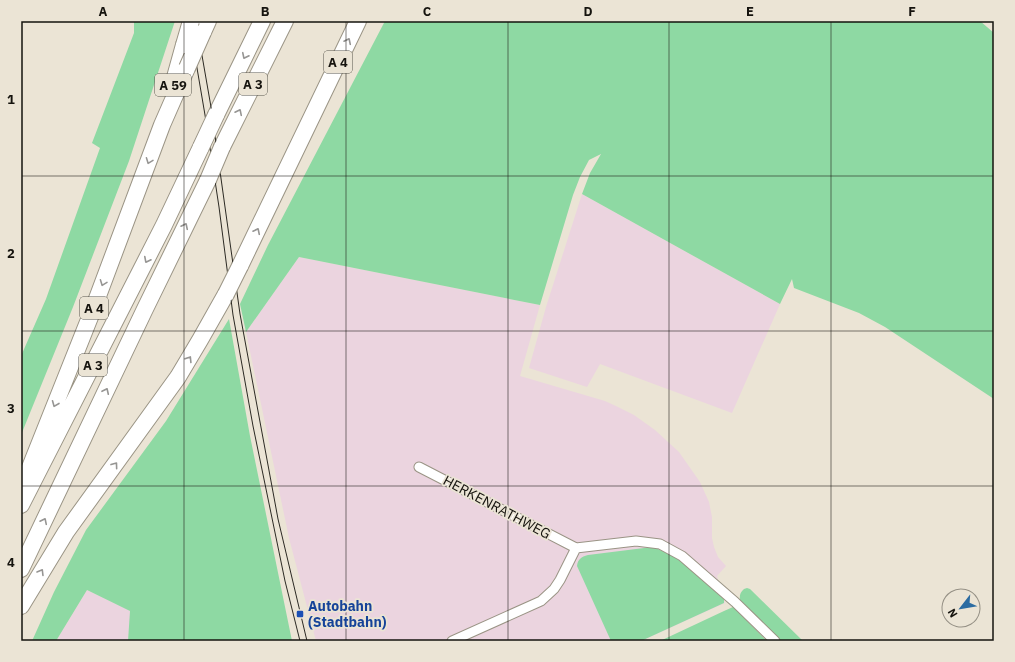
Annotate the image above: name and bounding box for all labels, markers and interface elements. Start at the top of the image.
text: A [99,3,108,20]
text: B [261,3,270,20]
text: C [423,3,432,20]
text: D [583,3,593,20]
text: E [746,3,754,20]
text: F [908,3,916,20]
one-way arrow [343,38,351,45]
road number: A 4 [324,51,352,73]
one-way arrow [242,52,250,59]
road number: A 3 [239,73,267,95]
road number: A 59 [155,74,191,96]
text: 1 [7,91,15,108]
one-way arrow [234,109,242,117]
one-way arrow [145,158,153,165]
one-way arrow [180,222,188,230]
one-way arrow [252,228,260,236]
text: 2 [7,245,15,262]
one-way arrow [144,255,151,263]
one-way arrow [99,279,108,286]
road number: A 4 [80,297,108,319]
road number: A 3 [79,354,107,376]
one-way arrow [184,356,192,363]
one-way arrow [101,388,109,395]
text: 3 [7,400,15,417]
one-way arrow [52,400,60,407]
one-way arrow [110,463,117,470]
street label: HERKENRATHWEG [440,471,554,543]
one-way arrow [39,518,47,526]
text: 4 [7,554,15,571]
one-way arrow [36,569,43,576]
north arrow [941,588,981,628]
place label: Autobahn (Stadtbahn) [308,597,387,631]
text: N [944,606,960,620]
marker: Autobahn (Stadtbahn) [295,609,305,619]

